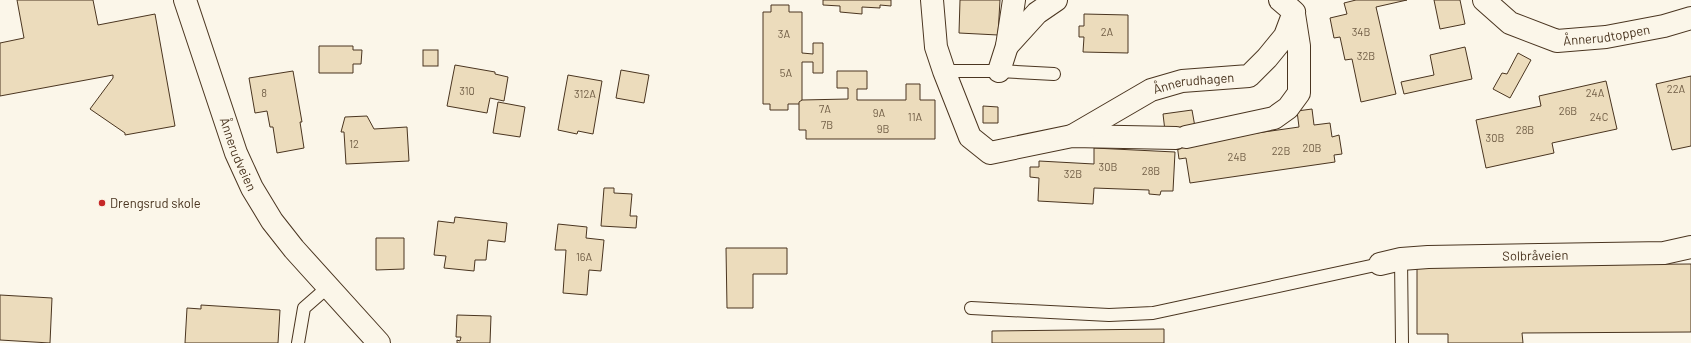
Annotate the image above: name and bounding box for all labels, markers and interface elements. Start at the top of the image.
street label: Ånnerudtoppen [1562,21,1651,48]
house number: 2A [1101,25,1114,38]
house number: 34B [1352,25,1370,38]
house number: 3A [778,27,790,40]
house number: 32B [1357,49,1375,62]
house number: 5A [780,66,792,79]
street label: Ånnerudhagen [1151,69,1235,97]
house number: 22A [1667,82,1686,95]
house number: 310 [459,84,475,97]
house number: 8 [261,86,267,99]
house number: 24A [1586,86,1605,99]
house number: 312A [574,87,596,100]
house number: 7A [819,102,831,115]
house number: 26B [1559,104,1577,117]
house number: 9A [873,106,886,119]
house number: 11A [908,110,923,123]
house number: 24C [1590,110,1608,123]
street label: Ånnerudveien [217,115,260,193]
house number: 7B [821,118,833,131]
house number: 9B [877,122,889,135]
house number: 28B [1516,123,1534,136]
house number: 30B [1486,131,1504,144]
house number: 12 [349,137,359,150]
house number: 20B [1302,141,1322,154]
house number: 22B [1272,144,1290,157]
house number: 24B [1228,150,1247,163]
house number: 30B [1099,160,1117,173]
house number: 28B [1142,164,1160,177]
house number: 32B [1064,167,1082,180]
place label: Drengsrud skole [110,195,201,211]
marker: Drengsrud skole [97,198,107,208]
street label: Solbråveien [1502,247,1569,264]
house number: 16A [576,250,592,263]

